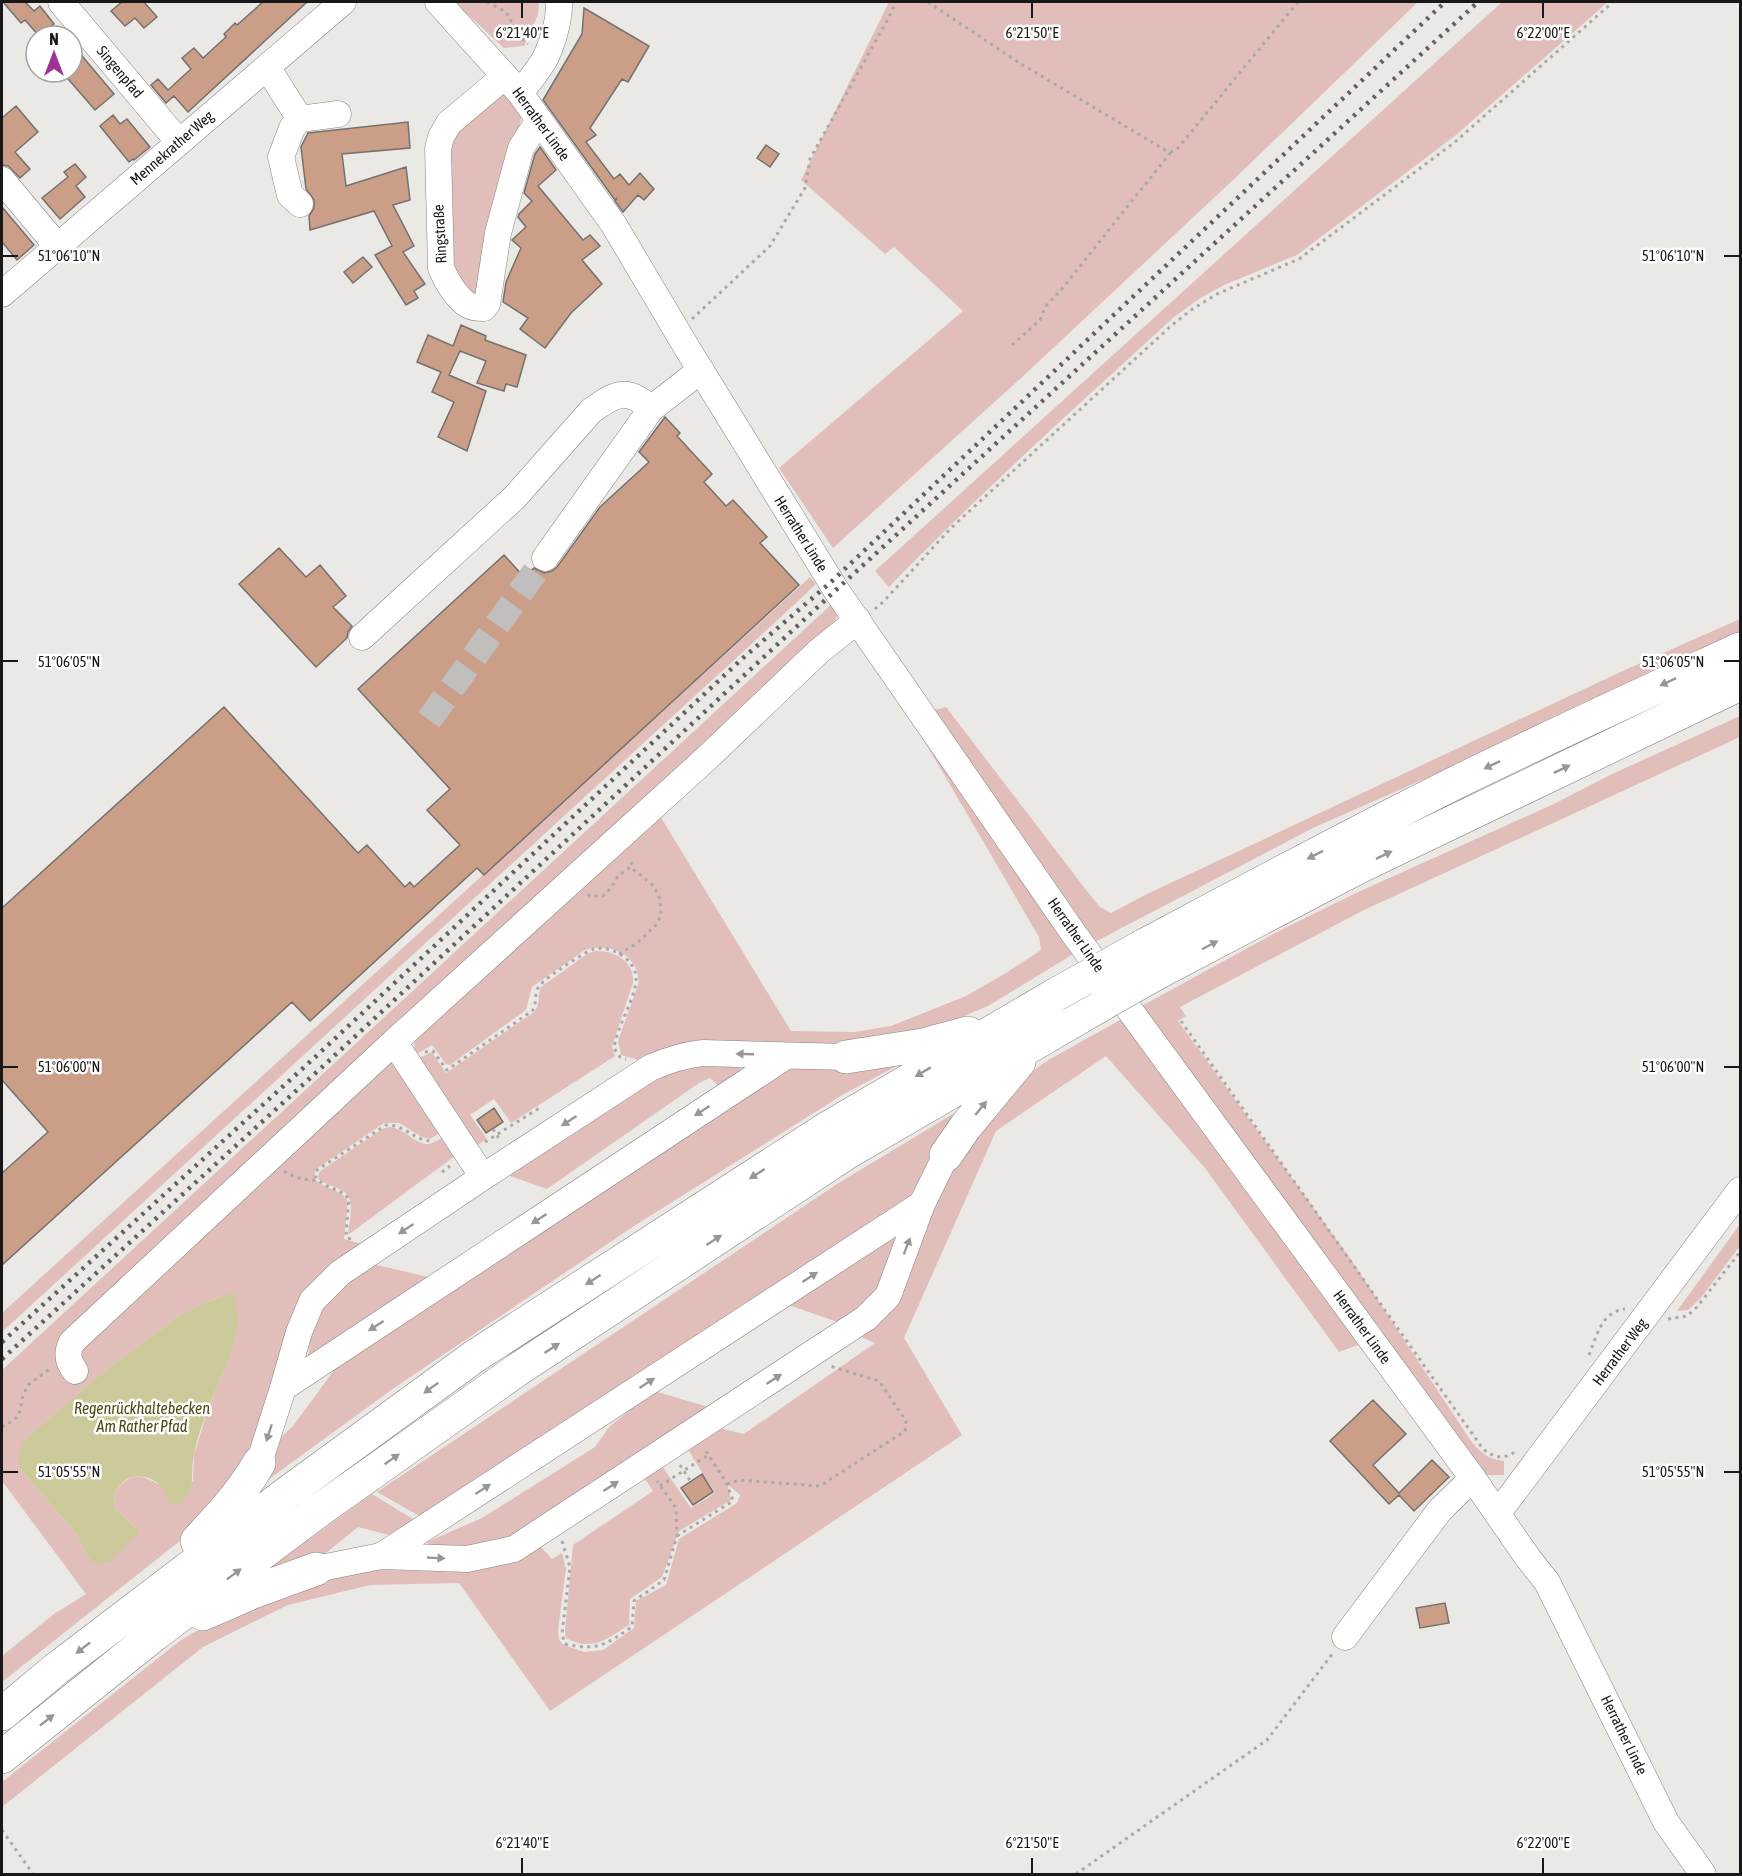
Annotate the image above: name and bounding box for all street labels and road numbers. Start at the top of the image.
street label: Singenpfad [94,42,147,101]
street label: Herrather Linde [509,84,574,164]
street label: Mennekrather Weg [127,107,217,188]
street label: Ringstraße [429,204,450,264]
street label: Herrather Linde [771,493,832,575]
street label: Herrather Linde [1045,894,1108,975]
street label: Herrather Linde [1330,1287,1395,1367]
street label: Herrather Weg [1589,1314,1651,1389]
street label: Herrather Linde [1598,1692,1651,1777]

